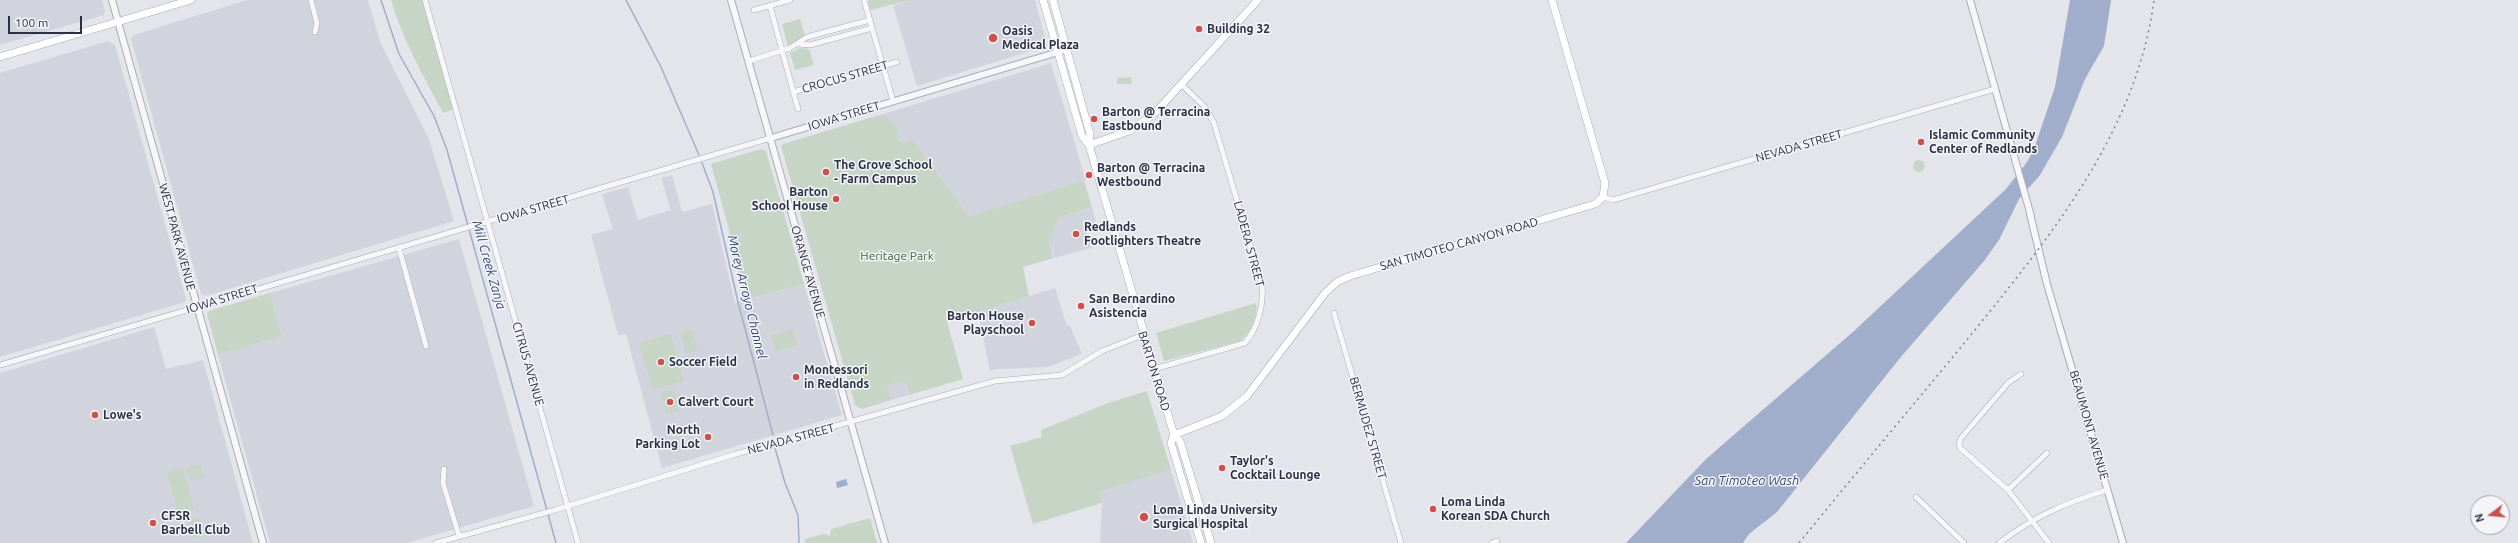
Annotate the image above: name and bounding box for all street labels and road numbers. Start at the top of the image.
street label: CROCUS STREET [800,58,890,96]
street label: IOWA STREET [806,98,882,134]
street label: NEVADA STREET [1754,127,1844,165]
street label: WEST PARK AVENUE [156,182,198,292]
street label: IOWA STREET [495,192,571,226]
street label: LADERA STREET [1231,199,1267,289]
street label: SAN TIMOTEO CANYON ROAD [1378,214,1540,274]
street label: ORANGE AVENUE [788,224,828,320]
street label: IOWA STREET [184,281,260,317]
street label: CITRUS AVENUE [509,320,547,408]
street label: BARTON ROAD [1135,329,1173,413]
street label: BEAUMONT AVENUE [2066,369,2112,481]
street label: BERMUDEZ STREET [1347,375,1389,481]
street label: NEVADA STREET [746,420,836,458]

